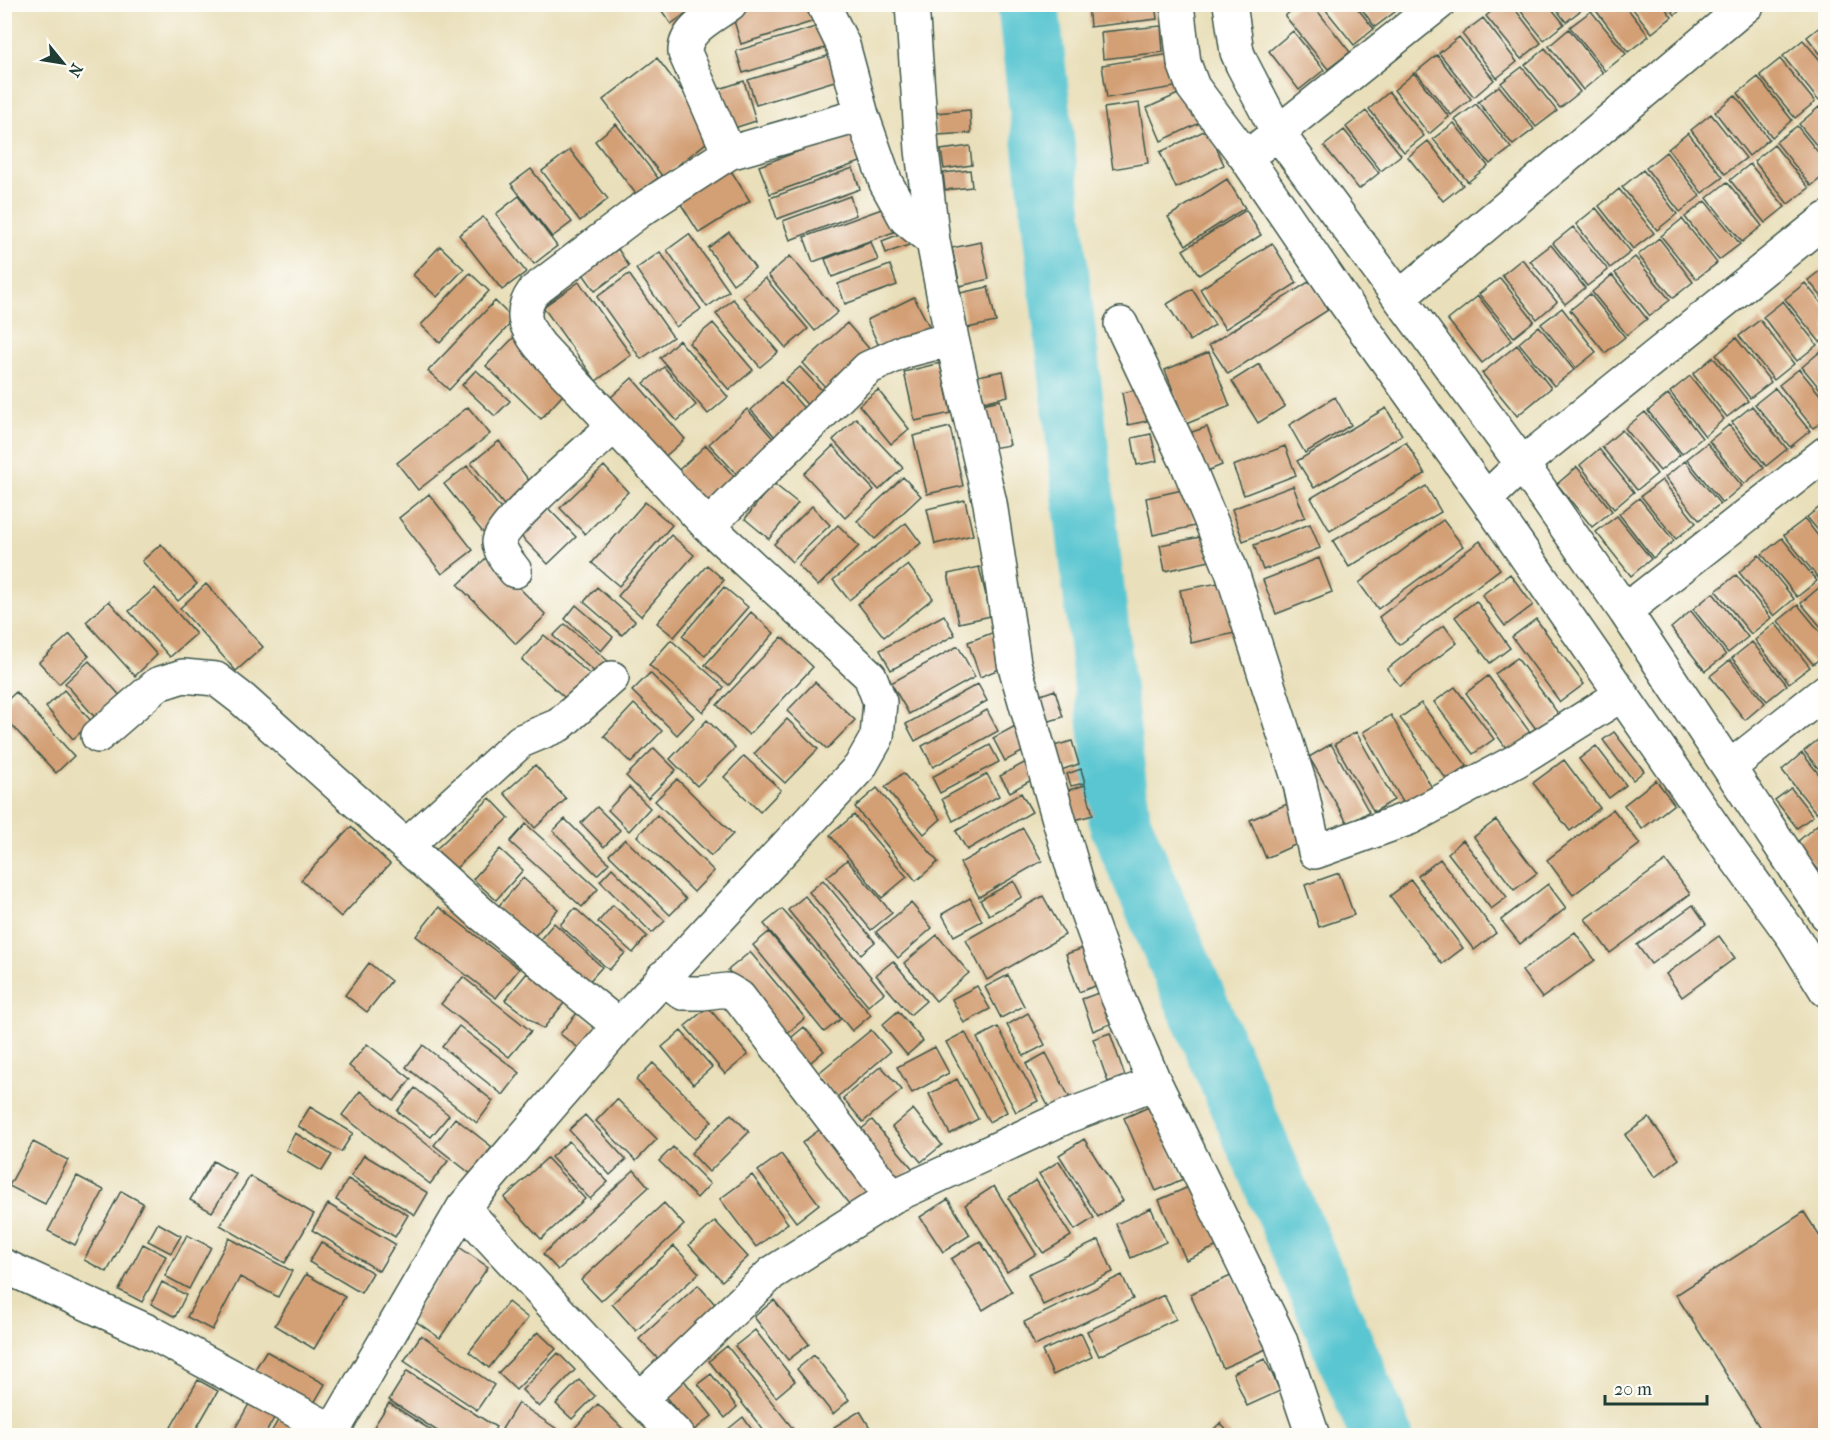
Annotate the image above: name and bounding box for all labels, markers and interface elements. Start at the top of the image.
north arrow [33,33,93,93]
text: N [64,60,87,81]
scale bar [1605,1368,1707,1406]
text: 20 m [1614,1379,1652,1400]

